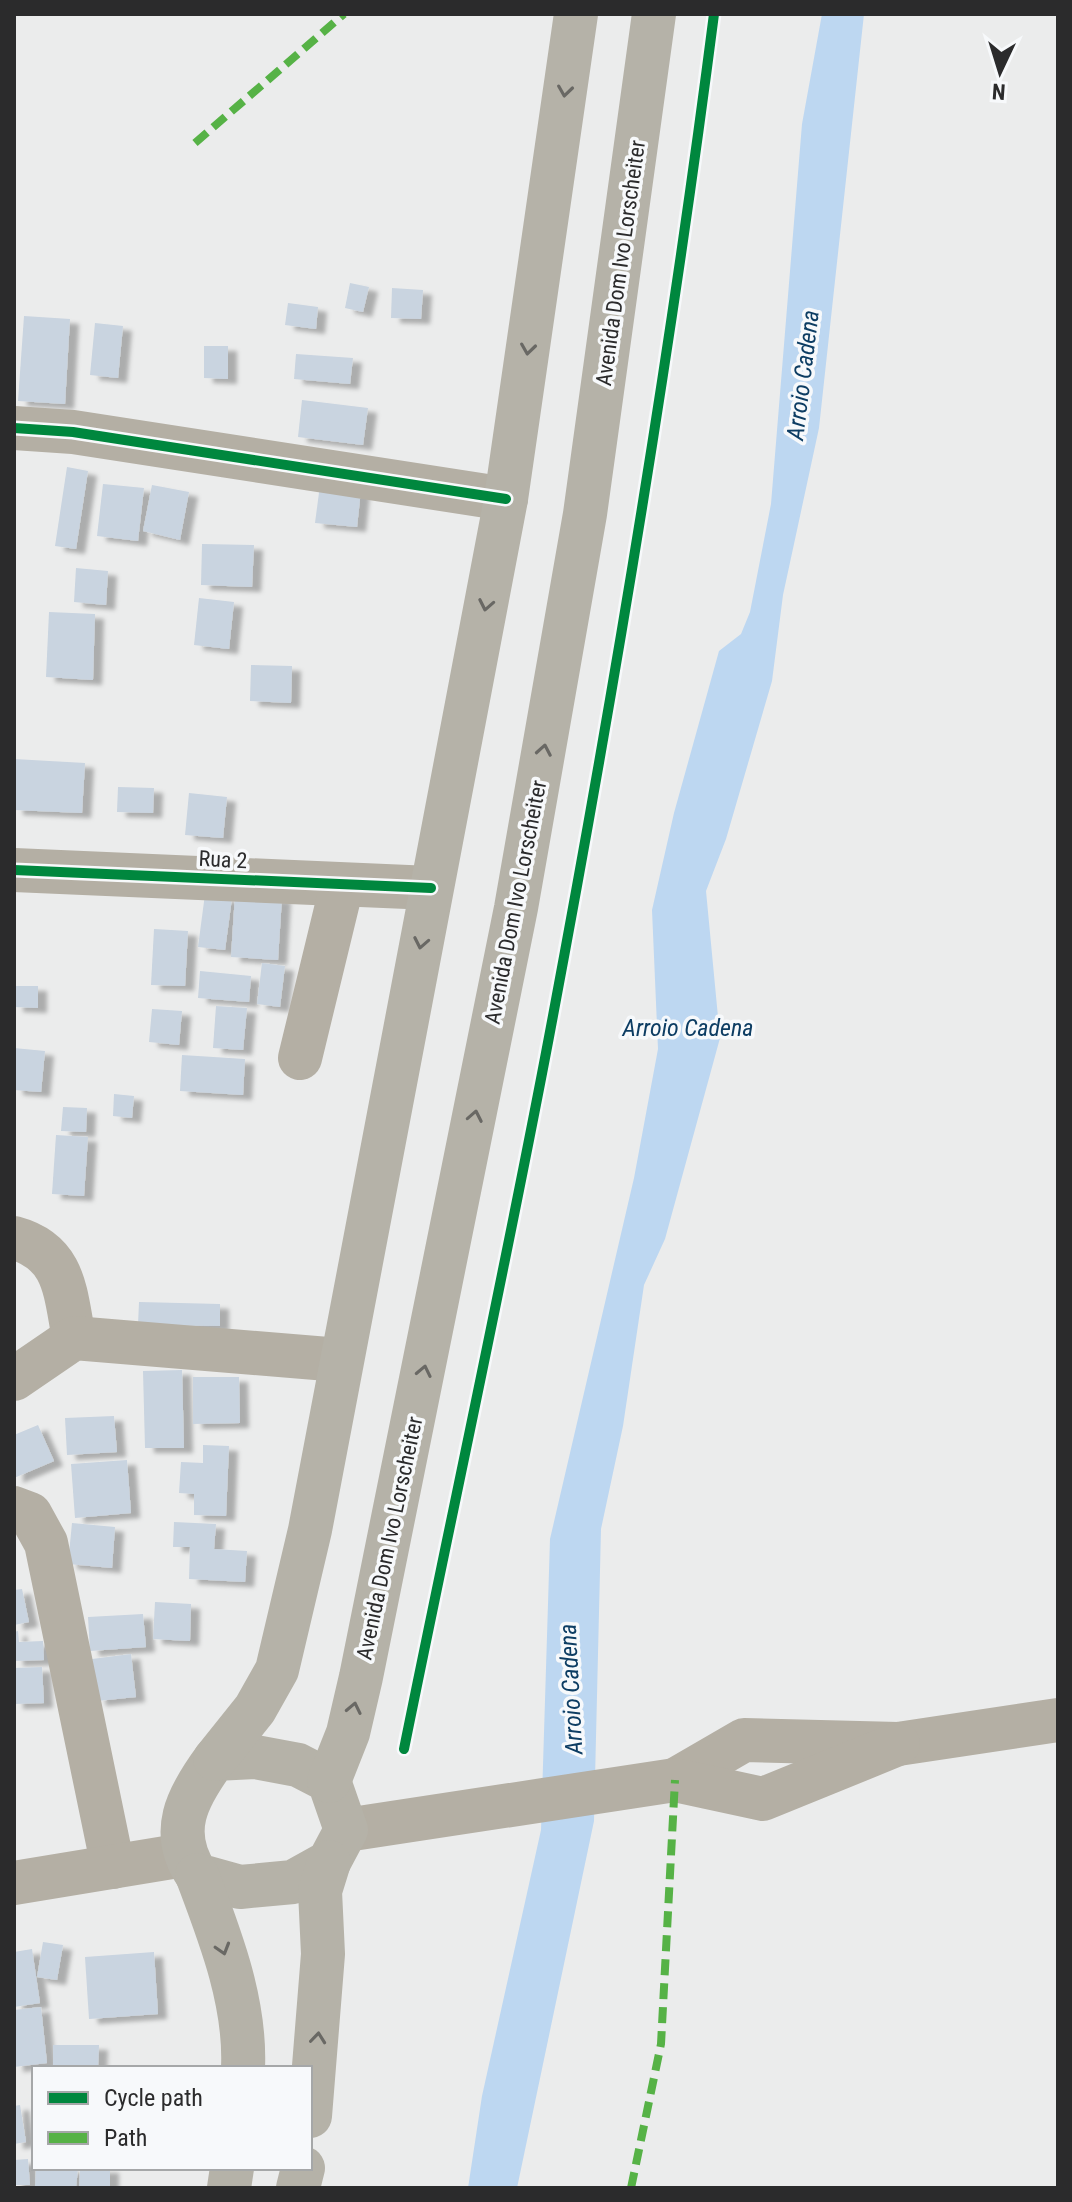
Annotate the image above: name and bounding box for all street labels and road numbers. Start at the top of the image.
street label: Avenida Dom Ivo Lorscheiter [591,138,650,388]
street label: Avenida Dom Ivo Lorscheiter [480,778,551,1026]
street label: Rua 2 [198,846,248,873]
street label: Avenida Dom Ivo Lorscheiter [351,1414,428,1662]

